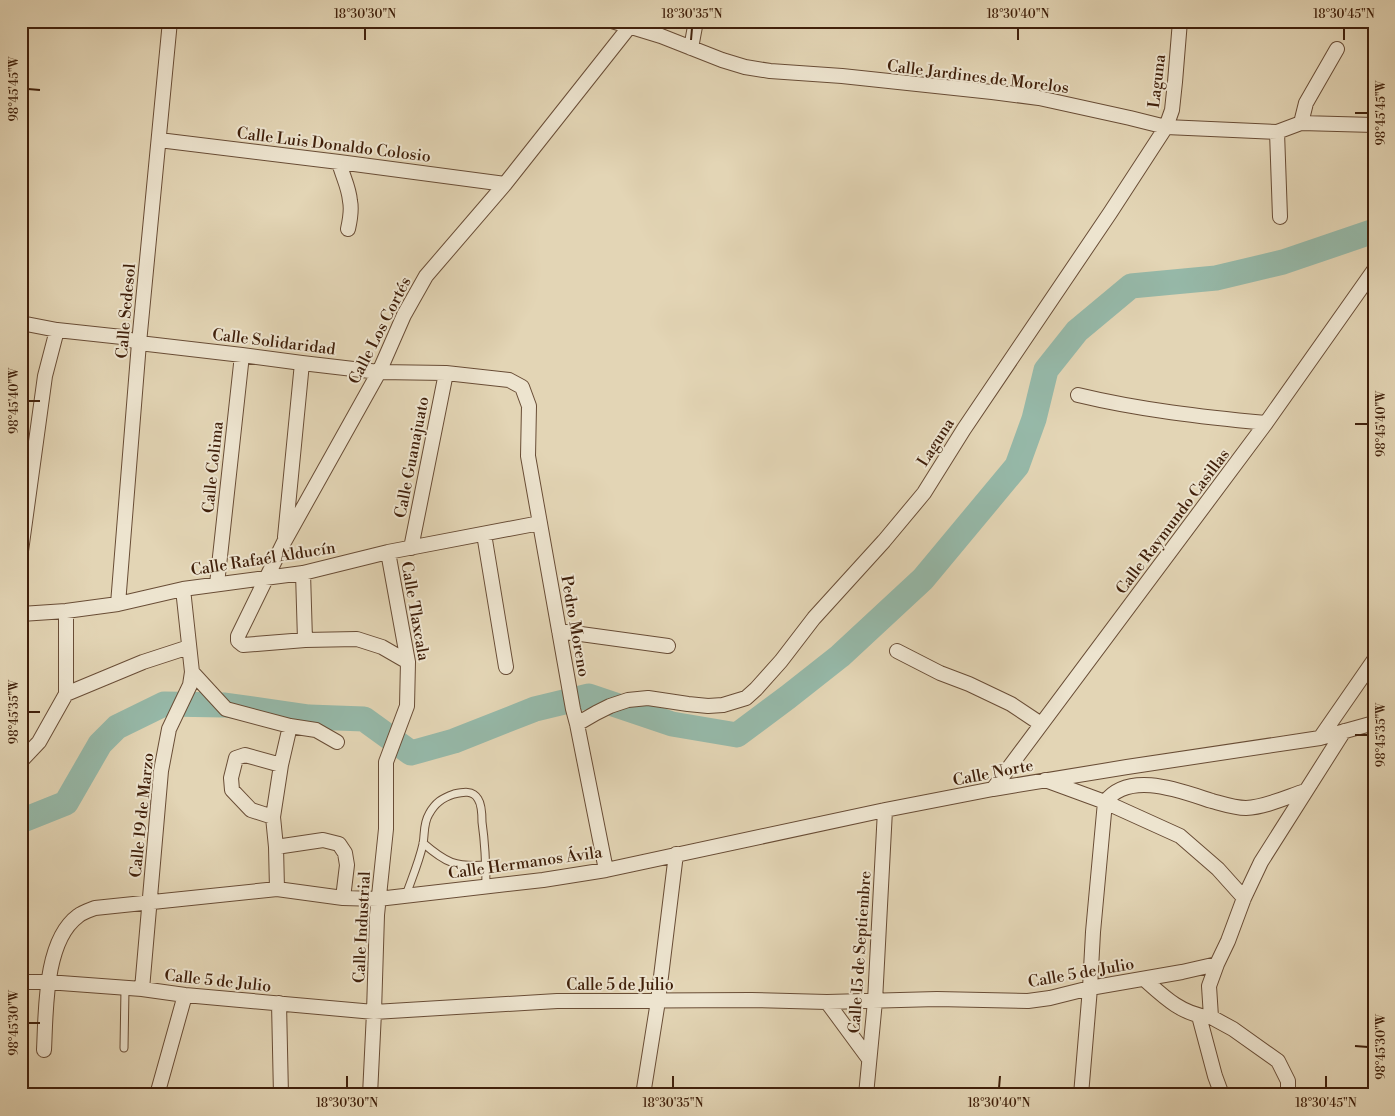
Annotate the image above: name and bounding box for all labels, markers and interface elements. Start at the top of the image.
text: 18°30'30"N [334,7,396,22]
text: 18°30'35"N [662,7,722,22]
text: 18°30'40"N [987,7,1049,22]
text: 18°30'45"N [1313,7,1375,22]
street label: Laguna [1144,52,1170,109]
text: 98°45'45"W [7,55,22,121]
street label: Calle Jardines de Morelos [886,56,1070,98]
text: 98°45'45"W [1374,79,1389,145]
street label: Calle Luis Donaldo Colosio [236,123,432,167]
street label: Calle Sedesol [112,263,140,359]
street label: Calle Los Cortés [344,273,416,387]
street label: Calle Solidaridad [211,325,337,359]
text: 98°45'40"W [7,367,22,434]
text: 98°45'40"W [1374,390,1389,457]
street label: Calle Guanajuato [390,395,434,520]
street label: Laguna [913,414,959,471]
street label: Calle Colima [198,419,228,514]
street label: Calle Raymundo Casillas [1112,445,1234,598]
street label: Calle Rafaél Alducín [189,538,337,580]
street label: Calle Tlaxcala [396,560,434,663]
street label: Pedro Moreno [556,574,594,678]
text: 98°45'35"W [7,679,22,744]
text: 98°45'35"W [1374,702,1389,767]
street label: Calle 19 de Marzo [125,752,159,879]
street label: Calle Norte [951,755,1035,791]
street label: Calle Hermanos Ávila [447,840,604,884]
street label: Calle Industrial [349,870,375,983]
street label: Calle 15 de Septiembre [844,870,876,1034]
street label: Calle 5 de Julio [1027,954,1136,992]
street label: Calle 5 de Julio [163,965,272,997]
street label: Calle 5 de Julio [566,975,674,995]
text: 98°45'30"W [7,989,22,1056]
text: 98°45'30"W [1374,1013,1389,1080]
text: 18°30'30"N [316,1096,378,1111]
text: 18°30'35"N [643,1096,703,1111]
text: 18°30'40"N [968,1096,1030,1111]
text: 18°30'45"N [1295,1096,1357,1111]

